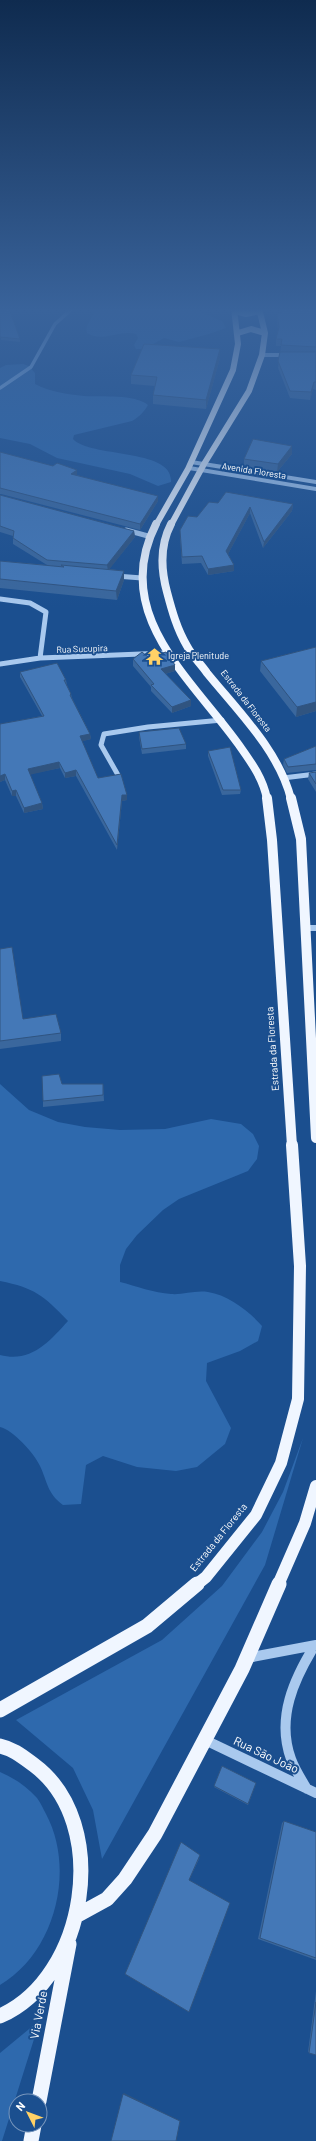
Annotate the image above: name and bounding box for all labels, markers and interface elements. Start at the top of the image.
street label: Avenida Floresta [221,460,287,481]
street label: Rua Sucupira [56,642,108,655]
temple icon: Igreja Plenitude [145,646,165,666]
place label: Igreja Plenitude [168,650,229,661]
street label: Estrada da Floresta [219,667,274,734]
street label: Estrada da Floresta [263,1007,281,1091]
street label: Estrada da Floresta [187,1501,249,1573]
street label: Rua São João [232,1733,301,1775]
street label: Via Verde [26,1990,50,2040]
north arrow [8,2093,48,2133]
text: N [13,2099,27,2113]

